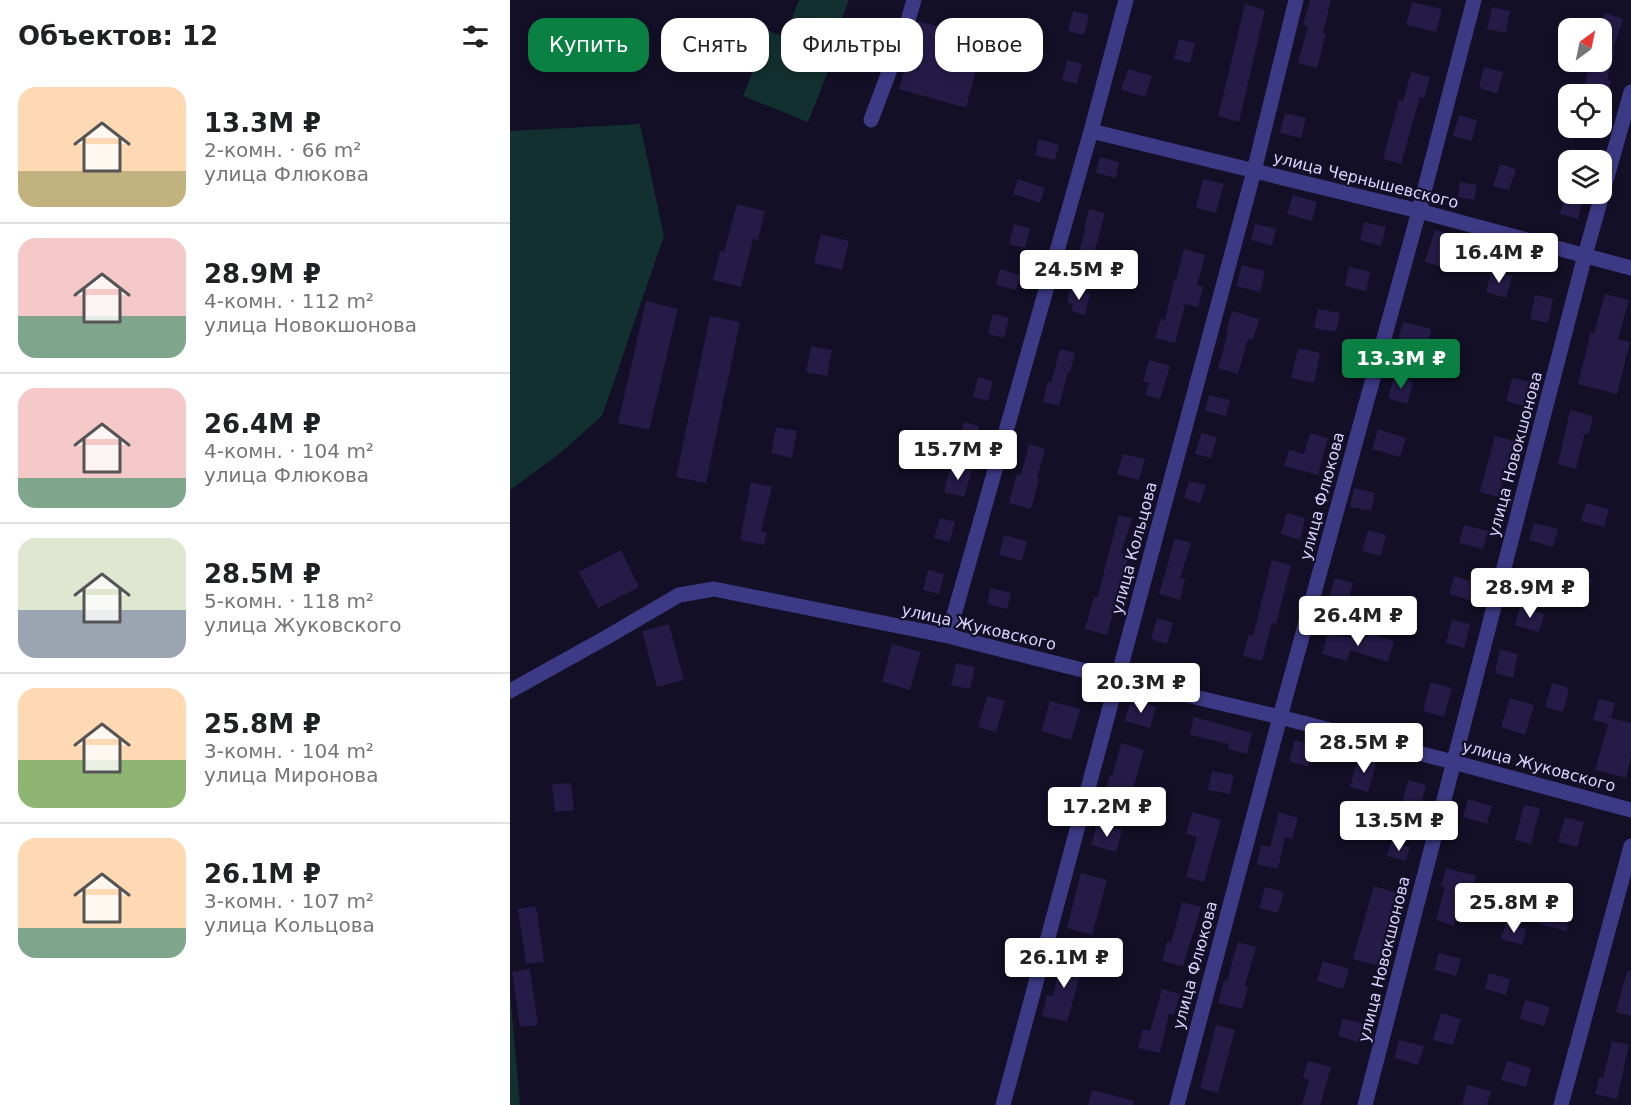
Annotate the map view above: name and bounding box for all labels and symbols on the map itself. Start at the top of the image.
north arrow [1558,18,1612,72]
street label: улица Чернышевского [1271,148,1461,212]
pin: 16.4M ₽ [1444,233,1554,284]
pin: 24.5M ₽ [1024,250,1134,301]
pin: 13.3M ₽ [1346,339,1456,390]
street label: улица Новокшонова [1484,369,1546,539]
pin: 15.7M ₽ [903,430,1013,481]
street label: улица Флюкова [1296,430,1348,562]
street label: улица Кольцова [1107,480,1161,616]
pin: 28.9M ₽ [1475,568,1585,619]
pin: 26.4M ₽ [1303,596,1413,647]
street label: улица Жуковского [900,600,1058,654]
pin: 20.3M ₽ [1086,663,1196,714]
pin: 28.5M ₽ [1309,723,1419,774]
street label: улица Жуковского [1460,736,1618,796]
pin: 17.2M ₽ [1052,787,1162,838]
pin: 13.5M ₽ [1344,801,1454,852]
street label: улица Новокшонова [1354,874,1414,1044]
pin: 25.8M ₽ [1459,883,1569,934]
street label: улица Флюкова [1169,899,1221,1031]
pin: 26.1M ₽ [1009,938,1119,989]

